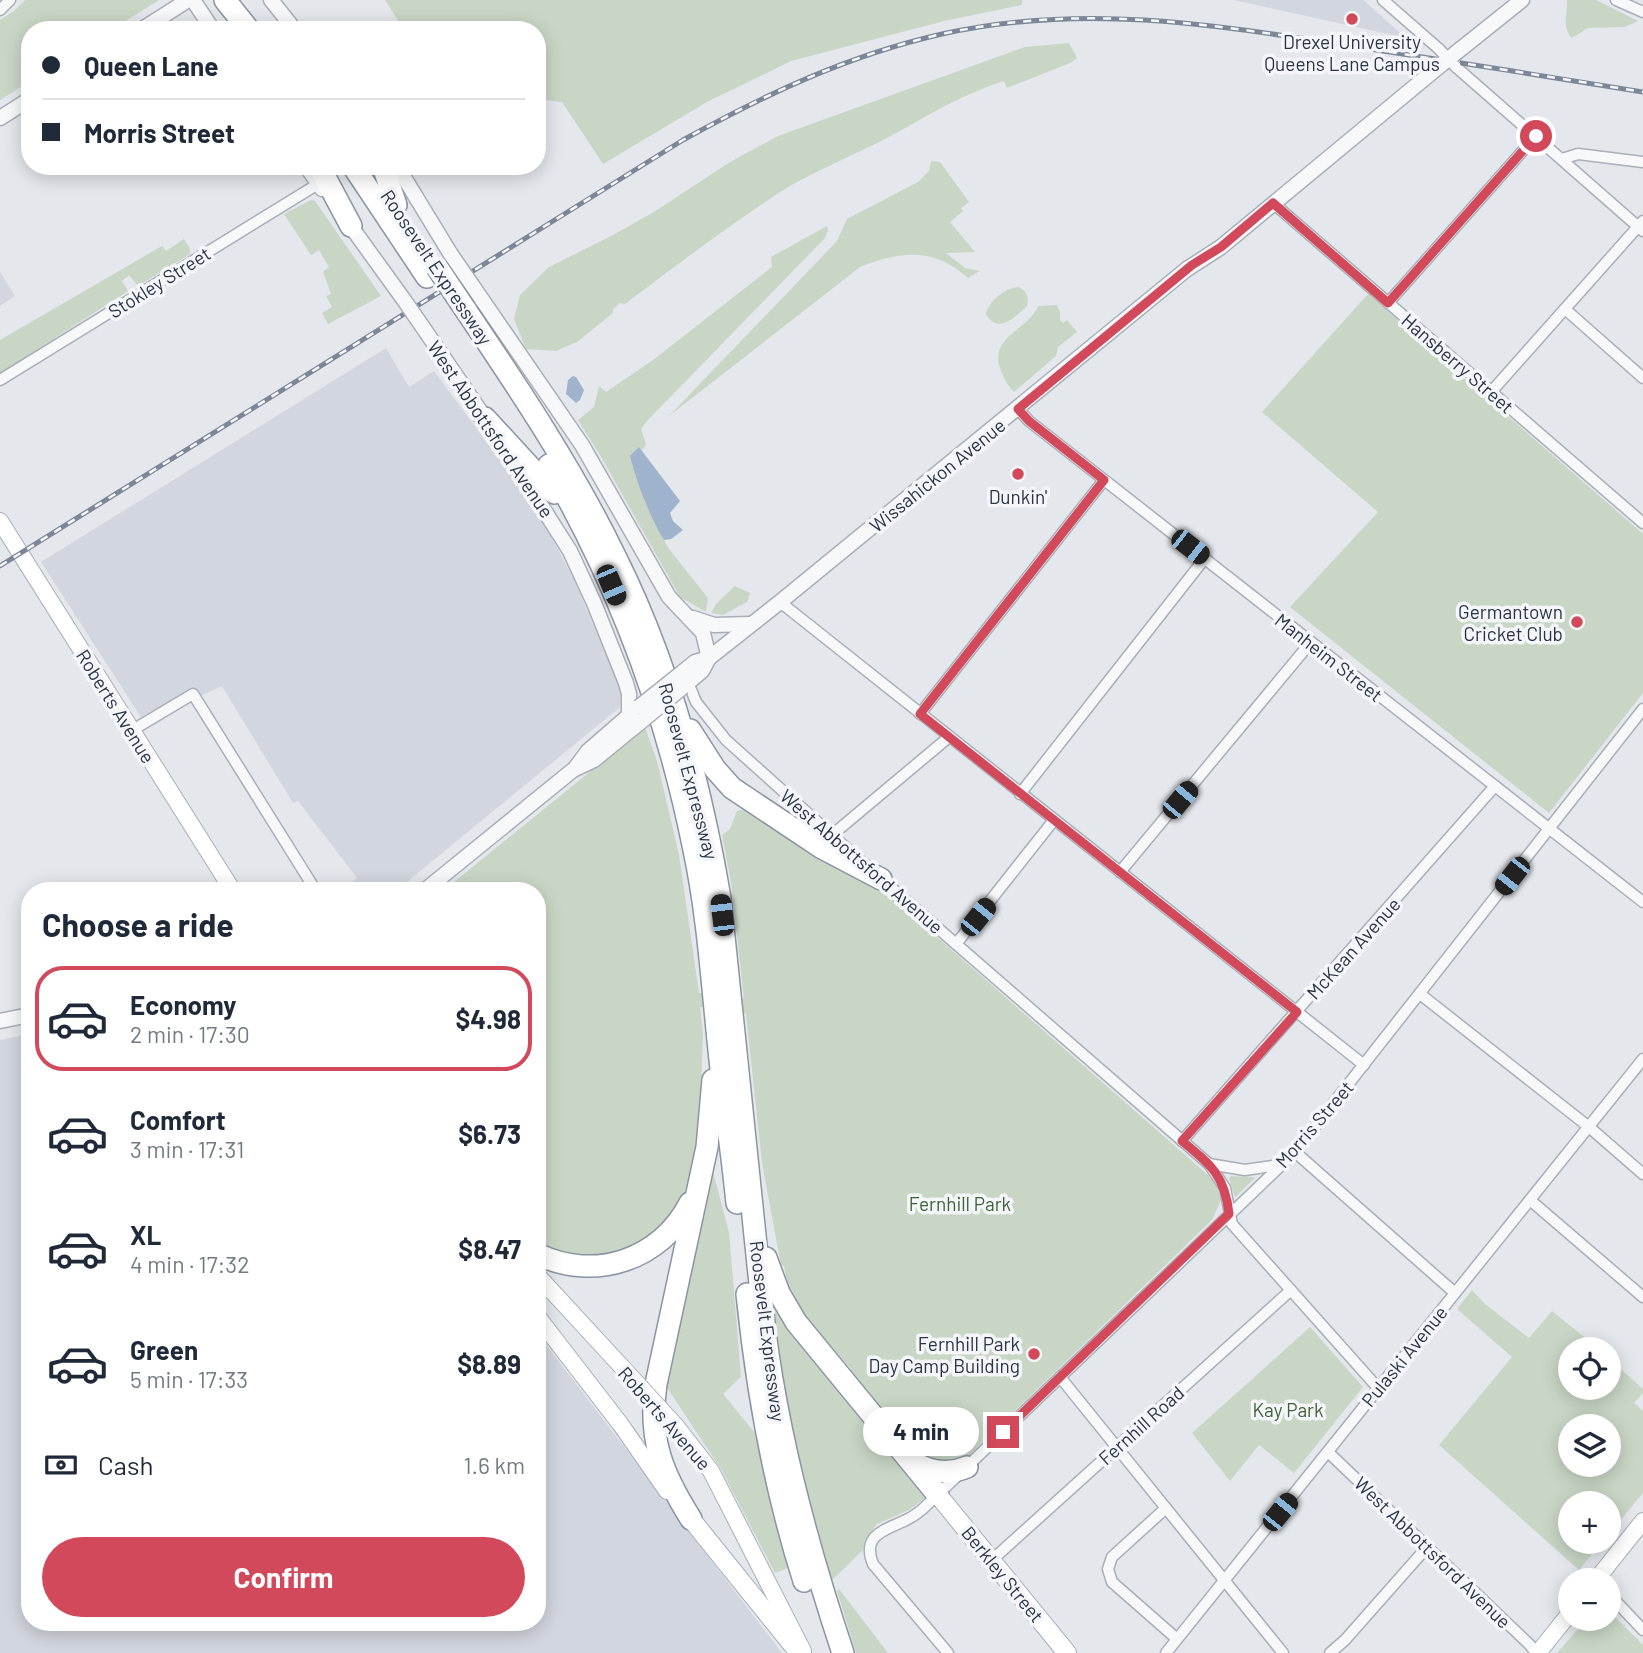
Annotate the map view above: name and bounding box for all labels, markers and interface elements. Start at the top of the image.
marker: Drexel University Queens Lane Campus [1344,11,1360,27]
place label: Drexel University Queens Lane Campus [1264,30,1440,75]
text: Queen Lane [84,50,218,81]
text: Morris Street [84,117,235,148]
route start [1520,120,1552,152]
street label: Roosevelt Expressway [376,185,498,349]
street label: Stokley Street [104,241,214,323]
street label: Hansberry Street [1397,308,1519,418]
street label: West Abbottsford Avenue [423,336,559,522]
street label: Wissahickon Avenue [864,413,1010,537]
marker: Dunkin' [1010,466,1026,482]
place label: Dunkin' [989,485,1047,508]
car [1167,526,1214,568]
car [594,562,629,608]
place label: Germantown Cricket Club [1458,600,1563,645]
street label: Manheim Street [1271,608,1387,706]
marker: Germantown Cricket Club [1569,614,1585,630]
street label: Roberts Avenue [72,645,160,767]
street label: Roosevelt Expressway [654,680,724,862]
car [1159,777,1202,823]
street label: West Abbottsford Avenue [776,784,948,938]
car [1491,853,1534,899]
street label: McKean Avenue [1301,892,1405,1004]
car [710,893,735,937]
car [957,894,1000,940]
text: Choose a ride [42,905,234,943]
icon: car [46,987,109,1050]
text: Economy [130,989,236,1020]
text: $4.98 [456,1003,521,1034]
text: 2 min · 17:30 [130,1020,250,1048]
street label: Morris Street [1270,1076,1358,1172]
icon: car [46,1102,109,1165]
text: Comfort [130,1104,226,1135]
text: $6.73 [458,1118,521,1149]
text: 3 min · 17:31 [130,1135,244,1163]
park label: Fernhill Park [909,1192,1011,1215]
icon: car [46,1217,109,1280]
text: XL [130,1219,161,1250]
text: $8.47 [458,1233,521,1264]
street label: Roosevelt Expressway [745,1239,791,1423]
text: 4 min · 17:32 [130,1250,250,1278]
street label: Pulaski Avenue [1356,1301,1452,1411]
icon: car [46,1332,109,1395]
place label: Fernhill Park Day Camp Building [868,1332,1020,1377]
text: Green [130,1334,198,1365]
map controls [1558,1337,1621,1631]
button: locate [1558,1337,1621,1400]
marker: Fernhill Park Day Camp Building [1026,1346,1042,1362]
text: $8.89 [457,1348,521,1379]
street label: Roberts Avenue [614,1362,716,1474]
text: 5 min · 17:33 [130,1365,248,1393]
street label: Fernhill Road [1094,1381,1188,1469]
park label: Kay Park [1252,1398,1324,1421]
callout: 4 min [863,1408,978,1456]
button: layers [1558,1414,1621,1477]
route end [987,1416,1019,1448]
text: 4 min [893,1417,949,1445]
icon: cash [42,1446,80,1484]
text: Cash [98,1449,153,1480]
text: 1.6 km [464,1451,525,1479]
street label: West Abbottsford Avenue [1350,1471,1516,1633]
car [1259,1489,1302,1535]
button: + [1558,1491,1621,1554]
street label: Berkley Street [957,1521,1049,1627]
button: Confirm [42,1537,525,1617]
button: − [1558,1568,1621,1631]

